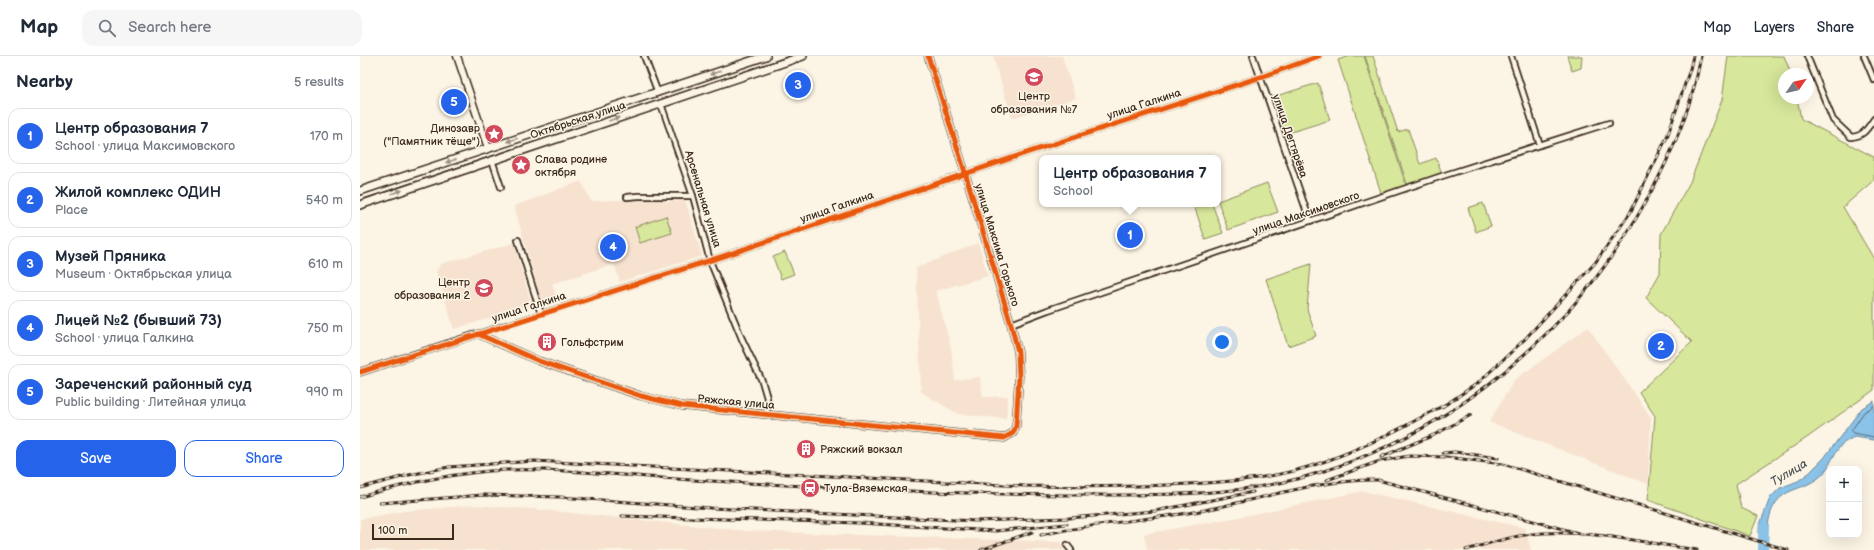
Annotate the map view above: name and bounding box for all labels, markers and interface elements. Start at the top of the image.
search box [82,10,362,46]
text: Map [20,16,58,39]
icon: search [96,17,118,39]
text: Search here [128,18,211,37]
text: Map [1703,19,1731,36]
text: Layers [1753,19,1795,36]
text: Share [1817,19,1854,36]
school or university icon: Центр образования №7 [1023,66,1045,88]
north arrow [1778,68,1814,104]
one-way arrow [709,70,721,76]
pin: 3 [785,70,811,100]
text: Nearby [16,72,73,92]
text: 5 results [294,74,344,90]
street label: улица Галкина [1105,86,1183,122]
pin: 5 [441,87,467,117]
place label: Центр образования №7 [991,90,1078,116]
street label: улица Дегтярёва [1270,93,1311,180]
street label: Октябрьская улица [529,98,628,142]
one-way arrow [608,116,620,122]
text: Центр образования 7 [55,119,209,138]
place label: Динозавр ("Памятник тёще") [383,122,481,148]
place icon: Динозавр ("Памятник тёще") [483,123,505,145]
text: 1 [27,128,33,144]
text: 170 m [310,128,343,144]
text: School · улица Максимовского [55,138,235,154]
one-way arrow [506,138,518,144]
street label: Арсенальная улица [682,148,724,250]
place label: Слава родине октября [535,153,607,179]
place icon: Слава родине октября [510,154,532,176]
popup [1039,155,1221,207]
one-way arrow [445,158,457,164]
text: Центр образования 7 [1053,164,1207,183]
street label: улица Максима Горького [972,182,1022,308]
text: Жилой комплекс ОДИН [55,183,221,202]
text: School [1053,183,1093,199]
street label: улица Галкина [799,188,876,226]
one-way arrow [391,189,403,195]
street label: улица Максимовского [1251,189,1361,237]
text: 2 [26,192,34,208]
text: 540 m [306,192,343,208]
text: Place [55,202,88,218]
pin: 1 [1117,220,1143,250]
pin: 4 [600,232,626,262]
text: Музей Пряника [55,247,166,266]
text: 3 [26,256,34,272]
text: 610 m [308,256,343,272]
text: Museum · Октябрьская улица [55,266,232,282]
place label: Центр образования 2 [394,276,471,302]
school or university icon: Центр образования 2 [473,277,495,299]
street label: улица Галкина [490,289,568,325]
text: Лицей №2 (бывший 73) [55,311,222,330]
text: 4 [26,320,34,336]
text: 750 m [307,320,343,336]
text: School · улица Галкина [55,330,194,346]
building icon: Гольфстрим [536,331,558,353]
pin: 2 [1648,331,1674,361]
your location [1212,332,1232,352]
place label: Гольфстрим [561,336,624,349]
text: Зареченский районный суд [55,375,252,394]
text: 5 [26,384,34,400]
text: 990 m [306,384,343,400]
street label: Ряжская улица [697,392,776,412]
text: Public building · Литейная улица [55,394,246,410]
building icon: Ряжский вокзал [795,438,817,460]
button: Save [16,440,176,477]
button: Share [184,440,344,477]
place label: Ряжский вокзал [820,443,903,456]
water label: Тулица [1768,456,1810,490]
map controls [1826,466,1862,538]
button: + [1826,466,1862,502]
station icon: Тула-Вяземская [799,477,821,499]
place label: Тула-Вяземская [824,482,908,495]
button: − [1826,502,1862,538]
scale bar [372,522,454,541]
text: 100 m [378,524,407,537]

